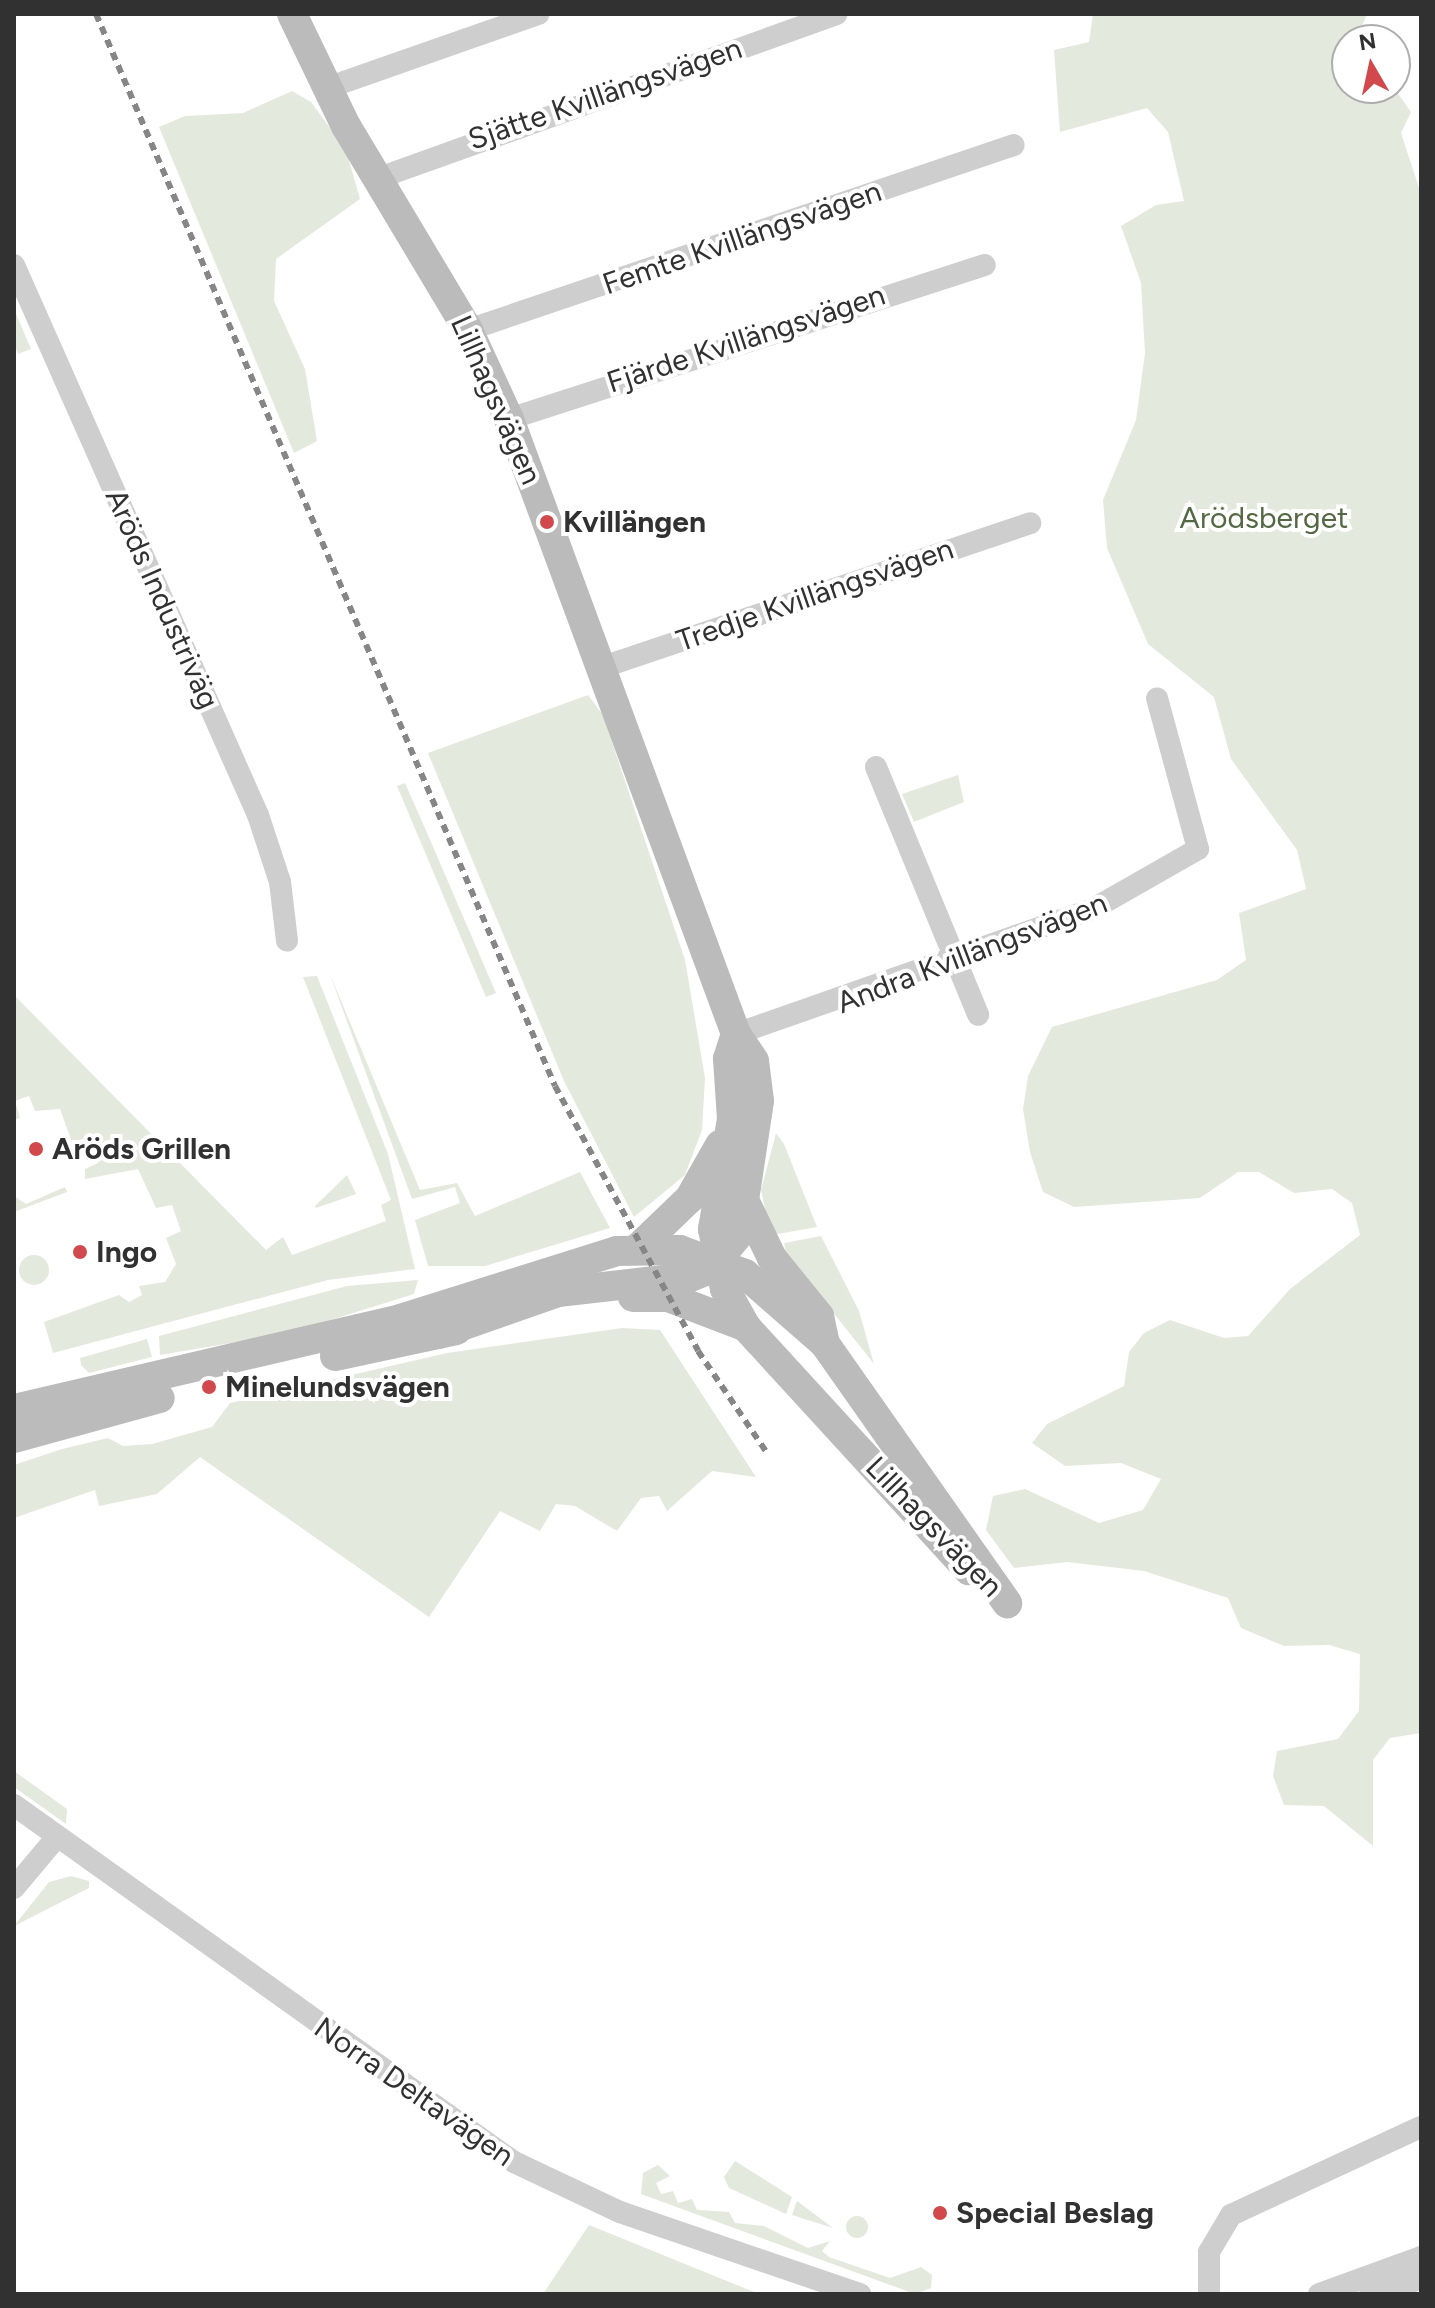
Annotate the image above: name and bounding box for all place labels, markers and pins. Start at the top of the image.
place label: Kvillängen [563,504,706,540]
marker: Kvillängen [538,513,556,531]
place label: Aröds Grillen [52,1131,231,1167]
marker: Aröds Grillen [27,1140,45,1158]
place label: Ingo [96,1234,157,1270]
marker: Ingo [71,1243,89,1261]
place label: Minelundsvägen [225,1369,450,1405]
marker: Minelundsvägen [200,1378,218,1396]
place label: Special Beslag [956,2195,1154,2231]
marker: Special Beslag [931,2204,949,2222]

